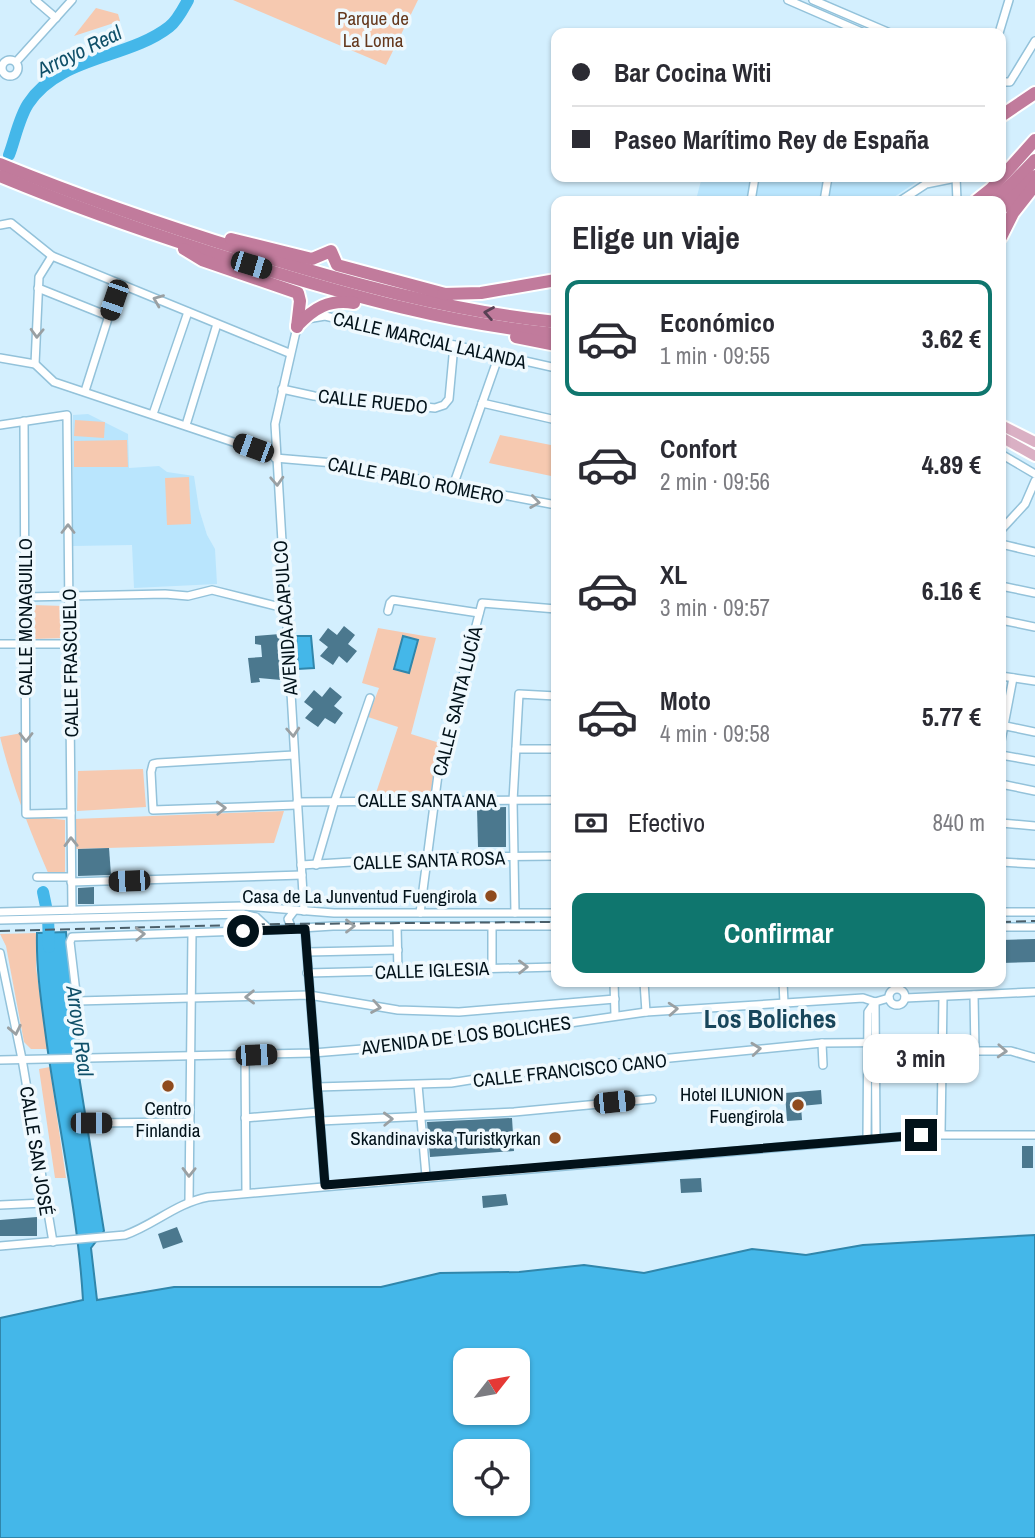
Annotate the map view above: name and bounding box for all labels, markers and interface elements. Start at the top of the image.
park label: Parque de La Loma [337,5,409,53]
water label: Arroyo Real [31,18,127,84]
text: Bar Cocina Witi [614,55,771,90]
text: Paseo Marítimo Rey de España [614,122,929,157]
text: Elige un viaje [572,216,740,259]
car [228,249,275,281]
car [98,277,131,323]
one-way arrow [153,294,165,308]
street label: CALLE MARCIAL LALANDA [331,305,530,375]
text: Económico [660,305,775,340]
one-way arrow [483,307,495,322]
icon: car [576,307,639,370]
text: 3.62 € [922,321,981,356]
one-way arrow [29,327,44,338]
text: 1 min · 09:55 [660,340,770,371]
street label: CALLE RUEDO [317,382,429,420]
car [230,431,277,465]
text: Confort [660,431,737,466]
icon: car [576,433,639,496]
text: 4.89 € [922,447,981,482]
street label: CALLE PABLO ROMERO [326,450,506,510]
text: 2 min · 09:56 [660,466,770,497]
one-way arrow [269,475,284,486]
one-way arrow [530,494,541,509]
one-way arrow [60,524,76,534]
street label: CALLE MONAGUILLO [12,538,38,696]
street label: AVENIDA ACAPULCO [267,539,303,698]
text: XL [660,557,687,592]
icon: car [576,559,639,622]
text: 6.16 € [922,573,981,608]
street label: CALLE FRASCUELO [56,588,84,738]
text: 3 min · 09:57 [660,592,770,623]
street label: CALLE SANTA LUCÍA [426,623,488,779]
text: Moto [660,683,711,718]
icon: car [576,685,639,748]
text: 5.77 € [922,699,981,734]
text: 4 min · 09:58 [660,718,770,749]
one-way arrow [285,727,300,738]
one-way arrow [18,732,34,743]
street label: CALLE SANTA ANA [357,787,497,813]
one-way arrow [216,800,227,816]
icon: cash [572,804,610,842]
text: Efectivo [628,805,705,840]
text: 840 m [933,807,985,838]
one-way arrow [63,836,79,847]
street label: CALLE SANTA ROSA [353,844,506,876]
car [108,870,151,892]
place label: Casa de La Junventud Fuengirola [242,883,477,909]
marker: Casa de La Junventud Fuengirola [483,888,499,904]
button: Confirmar [572,893,985,973]
route start [227,915,259,947]
one-way arrow [345,918,356,934]
one-way arrow [134,927,145,942]
street label: CALLE IGLESIA [374,955,490,985]
one-way arrow [518,959,528,975]
water label: Arroyo Real [59,983,101,1079]
one-way arrow [244,989,255,1005]
one-way arrow [370,999,382,1014]
district label: Los Boliches [704,1001,836,1036]
one-way arrow [667,1002,678,1017]
street label: AVENIDA DE LOS BOLICHES [359,1009,572,1061]
one-way arrow [7,1024,22,1036]
callout: 3 min [863,1034,979,1082]
one-way arrow [751,1042,762,1057]
text: 3 min [896,1043,946,1074]
car [235,1044,278,1066]
one-way arrow [997,1044,1008,1059]
street label: CALLE FRANCISCO CANO [472,1047,668,1093]
marker: Centro Finlandia [160,1078,176,1094]
place label: Hotel ILUNION Fuengirola [680,1081,784,1129]
street label: CALLE SAN JOSÉ [14,1084,60,1218]
car [593,1089,636,1115]
place label: Centro Finlandia [136,1095,201,1143]
marker: Hotel ILUNION Fuengirola [790,1097,806,1113]
one-way arrow [383,1111,394,1126]
car [71,1113,113,1134]
route end [905,1119,937,1151]
place label: Skandinaviska Turistkyrkan [350,1125,541,1151]
marker: Skandinaviska Turistkyrkan [547,1130,563,1146]
one-way arrow [181,1168,197,1178]
north arrow [453,1348,530,1424]
map controls [453,1348,530,1516]
button: locate [453,1439,530,1516]

